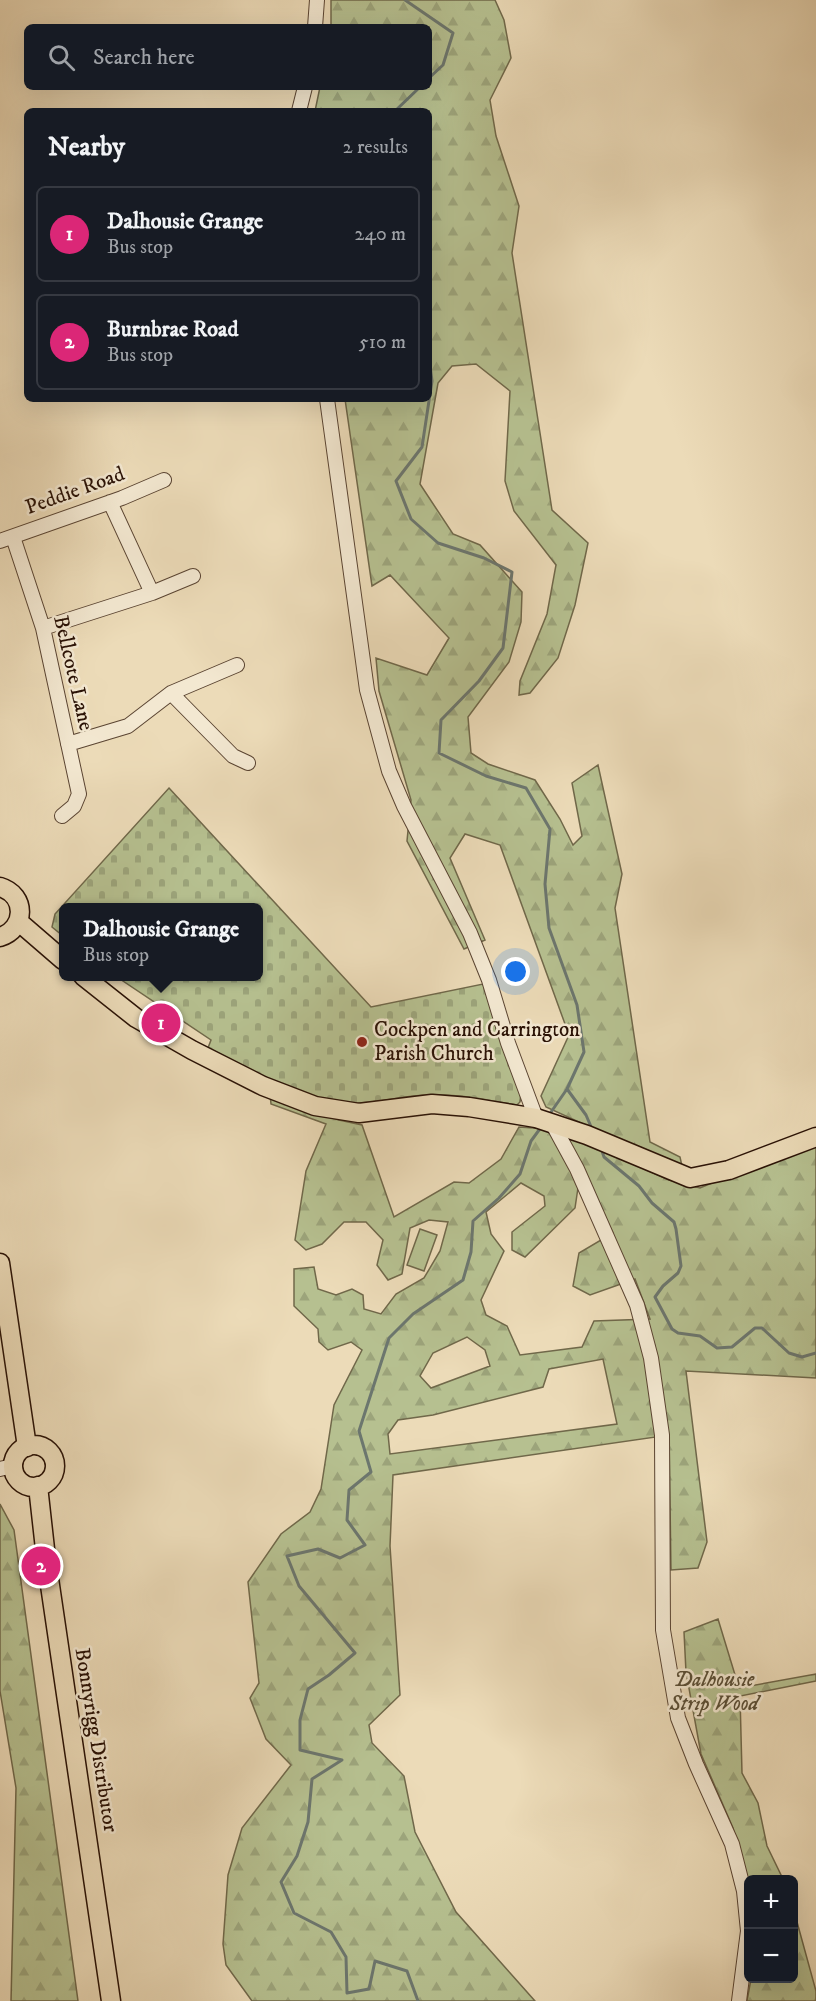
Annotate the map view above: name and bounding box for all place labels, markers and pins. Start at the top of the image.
pin: 1 [142,1000,180,1046]
place label: Cockpen and Carrington Parish Church [374,1017,580,1067]
marker: Cockpen and Carrington Parish Church [355,1035,369,1049]
pin: 2 [22,1544,60,1588]

